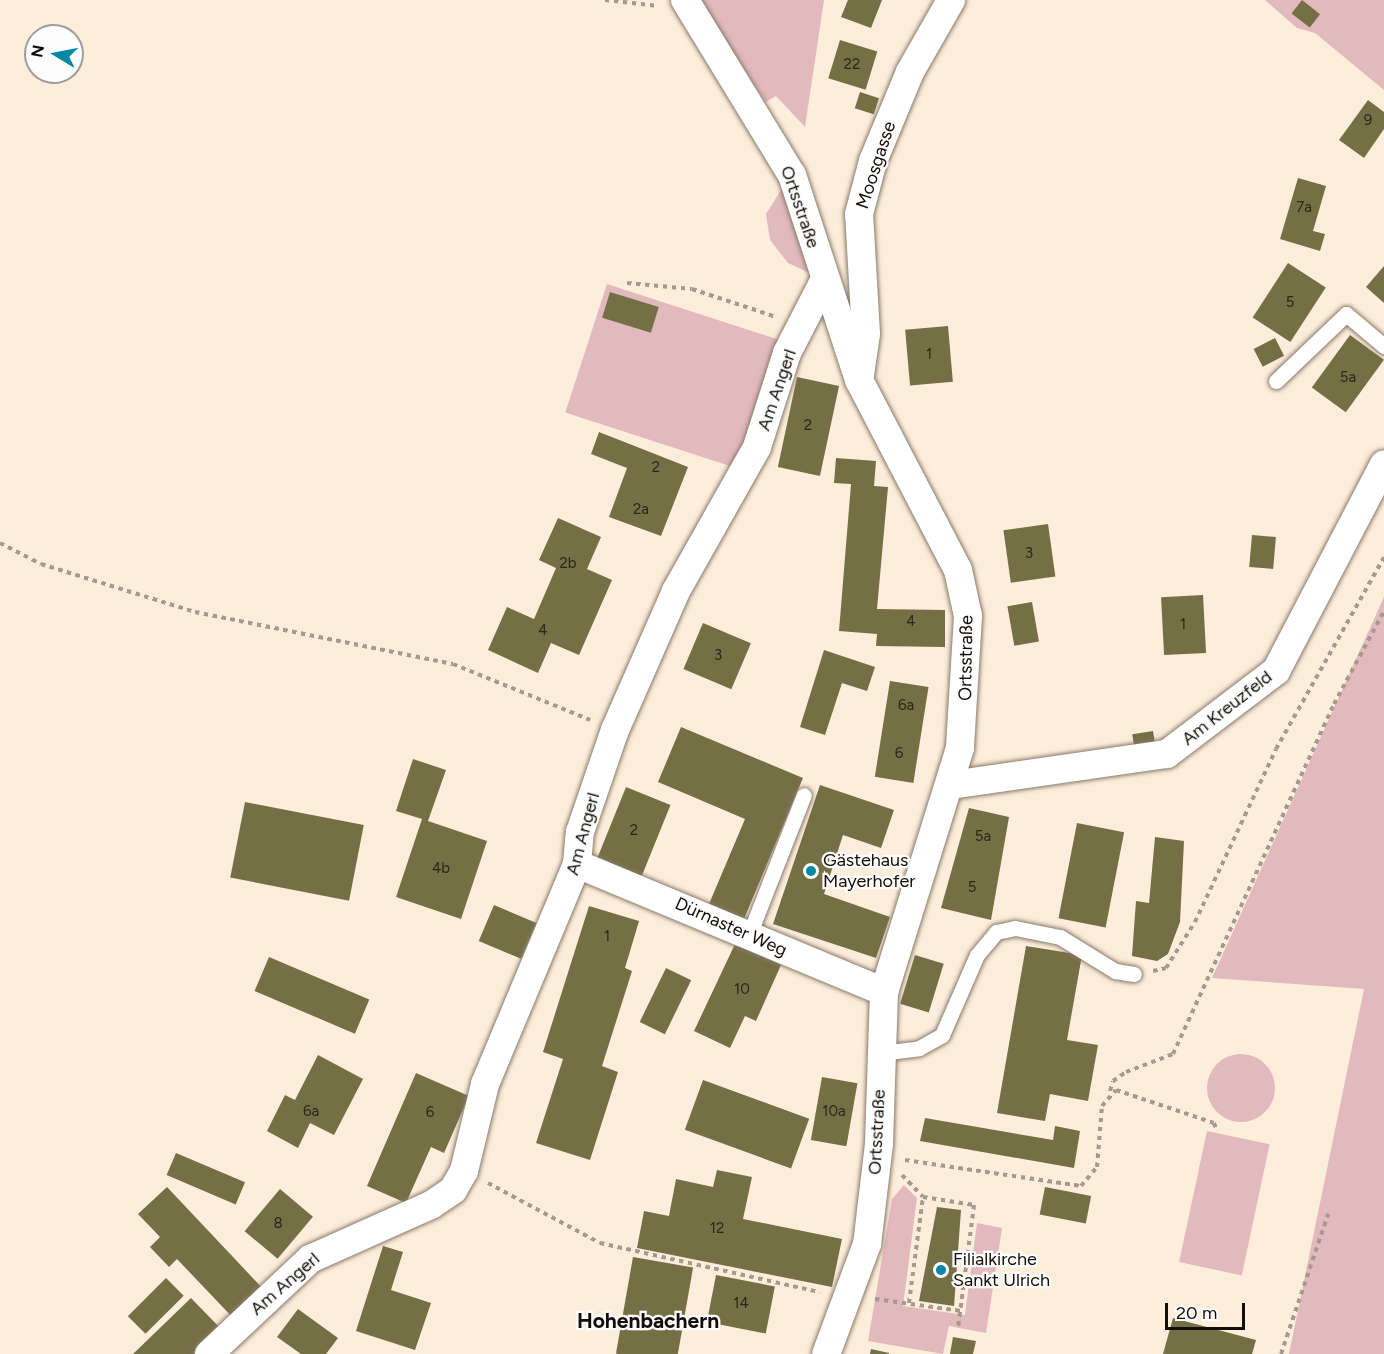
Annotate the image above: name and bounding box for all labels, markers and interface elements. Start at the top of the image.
north arrow [24,24,84,84]
text: N [27,43,48,59]
house number: 22 [844,56,860,74]
house number: 9 [1364,112,1372,130]
street label: Moosgasse [852,118,900,212]
street label: Ortsstraße [776,163,824,251]
house number: 7a [1296,199,1312,217]
house number: 5 [1286,294,1294,312]
street label: Am Angerl [753,346,801,434]
house number: 1 [926,346,932,364]
house number: 5a [1340,369,1356,387]
house number: 2 [804,417,812,435]
house number: 2 [652,459,660,477]
house number: 2a [633,501,649,519]
house number: 3 [1025,545,1033,563]
house number: 2b [559,555,577,573]
house number: 4 [906,613,916,631]
street label: Ortsstraße [954,615,978,701]
house number: 1 [1180,616,1186,634]
house number: 4 [538,622,548,640]
house number: 3 [714,647,722,665]
street label: Am Kreuzfeld [1178,666,1276,750]
house number: 6a [898,697,914,715]
house number: 6 [895,745,903,763]
street label: Am Angerl [562,790,604,878]
house number: 2 [630,822,638,840]
house number: 5a [975,828,991,846]
place label: Gästehaus Mayerhofer [823,850,915,892]
house number: 4b [432,860,450,878]
marker: Gästehaus Mayerhofer [804,864,818,878]
house number: 5 [968,879,976,897]
street label: Dürnaster Weg [672,893,790,961]
house number: 1 [604,928,610,946]
house number: 10 [734,981,750,999]
street label: Ortsstraße [864,1089,890,1175]
house number: 6a [303,1103,319,1121]
house number: 10a [822,1103,846,1121]
house number: 6 [426,1104,434,1122]
house number: 8 [273,1215,283,1233]
house number: 12 [710,1220,724,1238]
street label: Am Angerl [246,1248,324,1320]
place label: Filialkirche Sankt Ulrich [953,1249,1050,1292]
marker: Filialkirche Sankt Ulrich [934,1263,948,1277]
scale bar [1168,1291,1248,1329]
house number: 14 [733,1295,749,1313]
text: 20 m [1176,1302,1217,1324]
district label: Hohenbachern [577,1308,719,1334]

